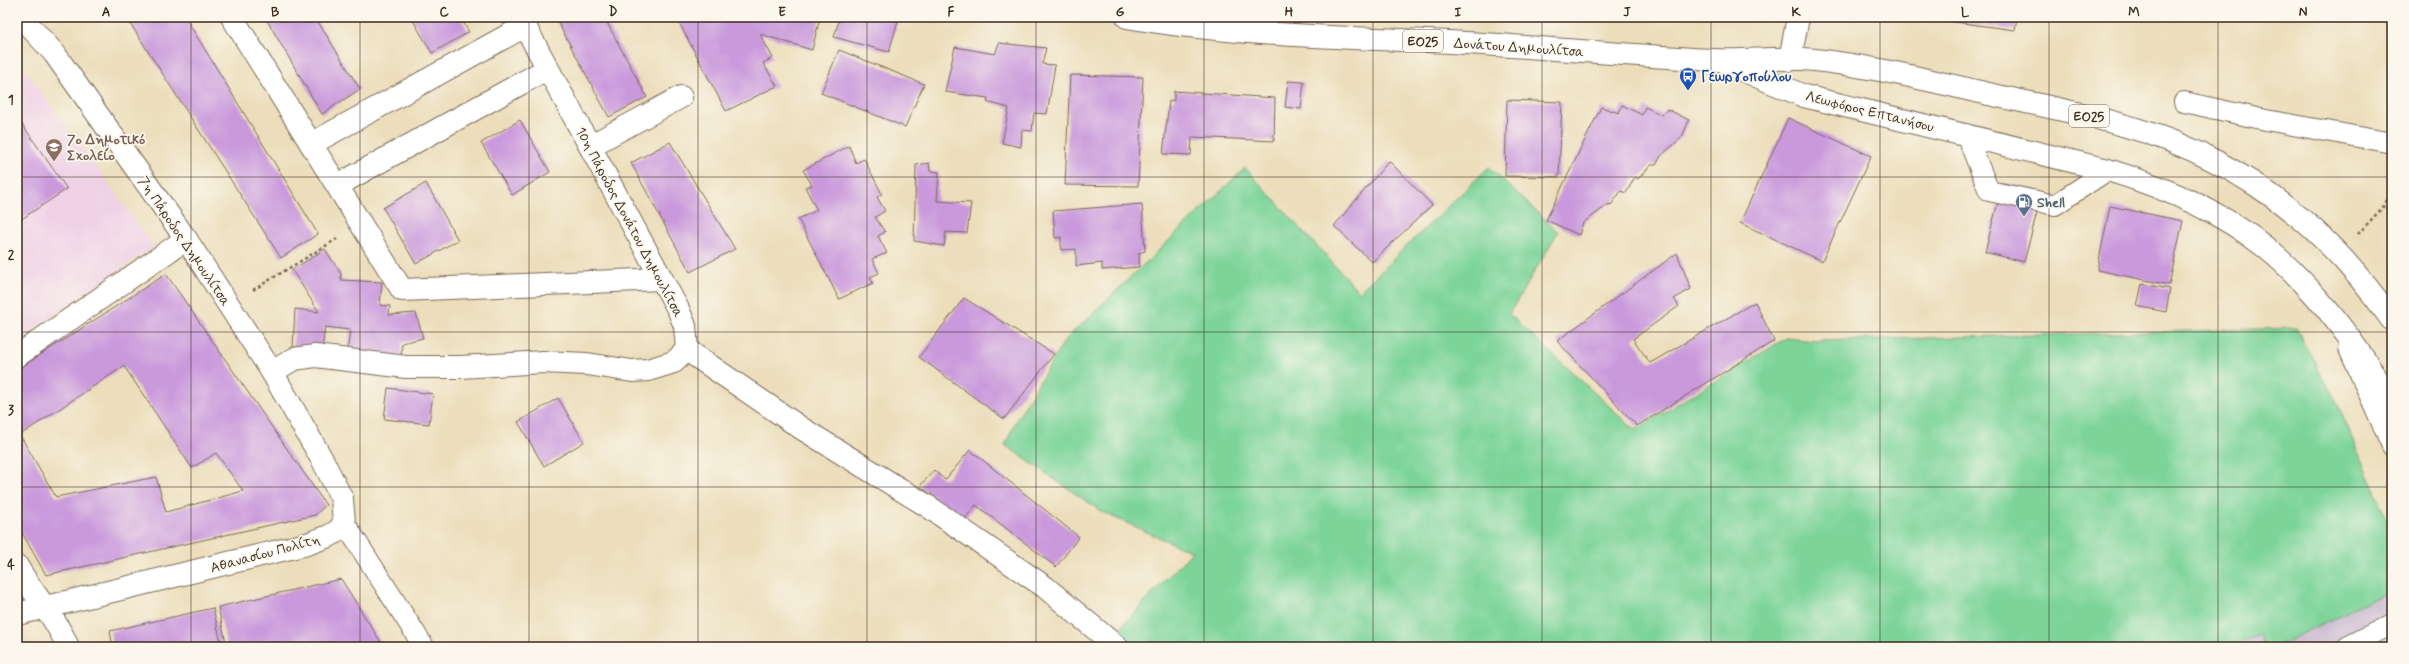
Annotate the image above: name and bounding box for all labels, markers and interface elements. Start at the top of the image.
text: A [102,4,110,21]
text: B [271,4,280,21]
text: C [439,4,449,21]
text: D [609,4,618,21]
text: E [778,4,786,21]
text: F [948,4,955,21]
text: G [1116,4,1125,21]
text: H [1285,4,1294,21]
text: I [1455,4,1462,21]
text: J [1623,4,1631,21]
text: K [1791,4,1801,21]
text: L [1961,4,1970,21]
text: M [2128,4,2140,21]
text: N [2299,4,2308,21]
road number: ΕΟ25 [1403,30,1443,52]
street label: Δονάτου Δημουλίτσα [1453,34,1585,62]
bus stop icon: Γεωργοπούλου [1678,66,1698,91]
place label: Γεωργοπούλου [1701,68,1792,86]
street label: Λεωφόρος Επτανήσου [1804,87,1936,137]
text: 1 [8,92,14,109]
road number: ΕΟ25 [2069,105,2109,127]
street label: 10η Πάροδος Δονάτου Δημουλίτσα [571,124,687,321]
place label: 7ο Δημοτικό Σχολείο [67,131,145,165]
school or university icon: 7ο Δημοτικό Σχολείο [44,137,64,162]
street label: 7η Πάροδος Δημουλίτσα [134,173,234,310]
fuel station icon: Shell [2014,192,2034,217]
place label: Shell [2037,194,2065,212]
text: 2 [8,247,15,264]
text: 3 [8,402,14,419]
street label: Αθανασίου Πολίτη [208,531,322,577]
text: 4 [7,557,15,574]

